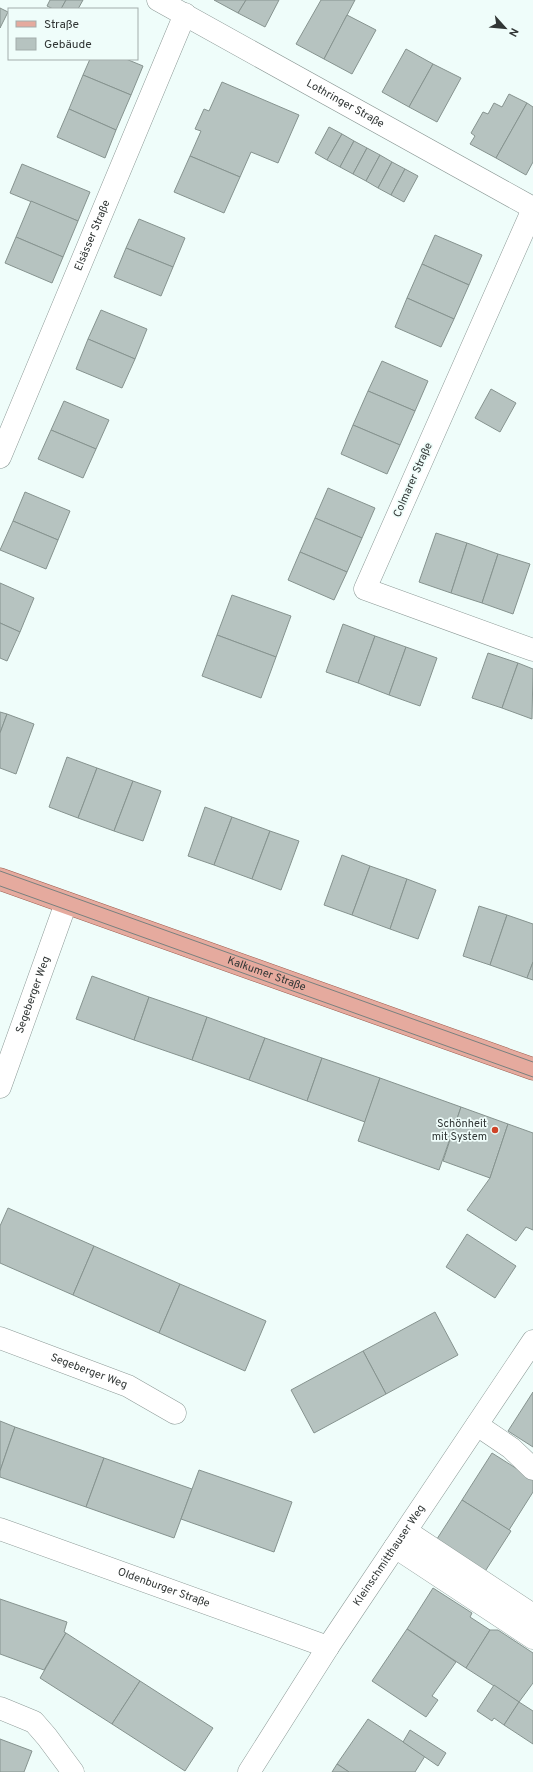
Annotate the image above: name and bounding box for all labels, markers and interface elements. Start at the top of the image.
legend [8,8,138,60]
north arrow [485,8,525,48]
text: Straße [44,17,79,33]
text: N [505,25,521,39]
text: Gebäude [44,37,92,53]
street label: Lothringer Straße [304,77,387,131]
street label: Elsässer Straße [71,198,114,273]
street label: Colmarer Straße [390,440,436,520]
street label: Segeberger Weg [13,954,53,1035]
street label: Kalkumer Straße [225,954,308,994]
place label: Schönheit mit System [432,1117,487,1144]
marker: Schönheit mit System [490,1125,500,1135]
street label: Segeberger Weg [48,1351,129,1392]
street label: Kleinschmitthauser Weg [350,1502,428,1609]
street label: Oldenburger Straße [116,1565,212,1611]

